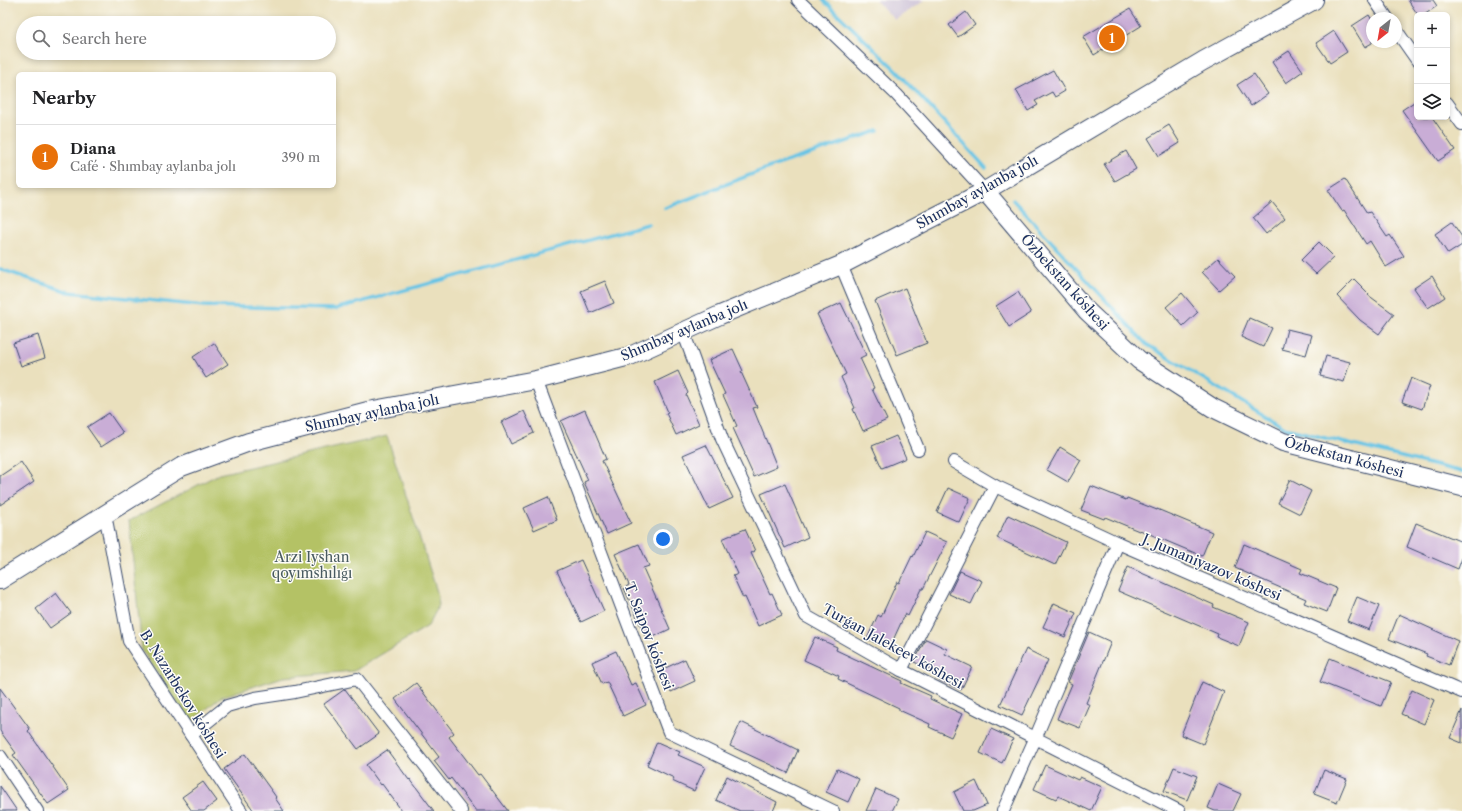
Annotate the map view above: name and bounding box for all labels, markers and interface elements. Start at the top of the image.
north arrow [1366,12,1402,48]
map controls [1414,12,1450,120]
button: + [1414,12,1450,48]
search box [16,16,336,60]
pin: 1 [1099,23,1125,53]
icon: search [30,27,52,49]
text: Search here [62,29,147,48]
button: − [1414,48,1450,84]
button: layers [1414,84,1450,120]
text: Nearby [32,88,96,108]
text: Diana [70,139,116,158]
text: 1 [42,149,48,165]
text: 390 m [281,149,320,165]
street label: Shımbay aylanba jolı [913,151,1041,233]
text: Café · Shımbay aylanba jolı [70,158,236,174]
street label: Ózbekstan kóshesi [1017,230,1114,334]
street label: Shımbay aylanba jolı [618,295,750,365]
street label: Shımbay aylanba jolı [303,390,441,436]
street label: Ózbekstan kóshesi [1282,431,1406,482]
your location [653,529,673,549]
street label: J. Jumaniyazov kóshesi [1138,529,1284,604]
park label: Arzi Iyshan qoyımshılıǵı [272,548,352,582]
street label: T. Saipov kóshesi [620,580,678,692]
street label: Turǵan Jalekeev kóshesi [819,600,967,692]
street label: B. Nazarbekov kóshesi [136,626,230,762]

